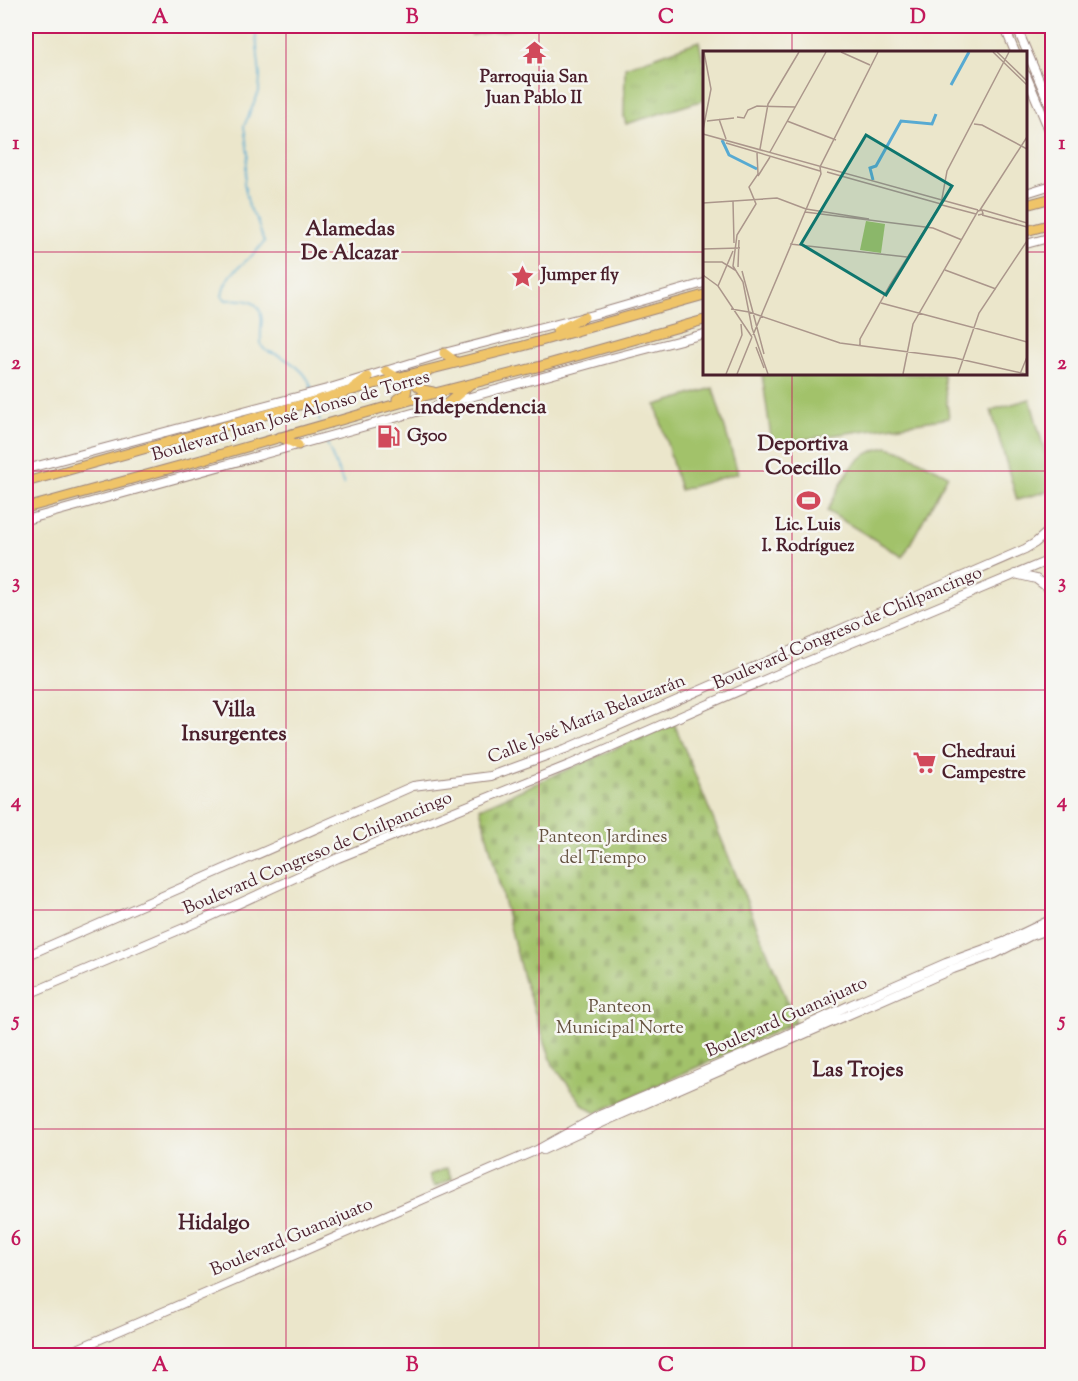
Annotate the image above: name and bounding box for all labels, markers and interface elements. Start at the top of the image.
text: A [152,4,169,33]
text: B [406,4,419,33]
text: C [658,4,674,33]
text: D [910,4,926,33]
temple icon: Parroquia San Juan Pablo II [521,39,547,65]
inset map [703,51,1027,375]
place label: Parroquia San Juan Pablo II [480,65,589,112]
text: 1 [13,130,20,159]
text: 1 [1059,130,1066,159]
district label: Alamedas De Alcazar [301,215,399,269]
place icon: Jumper fly [510,263,536,289]
place label: Jumper fly [539,263,619,289]
text: 2 [11,350,21,379]
text: 2 [1057,350,1067,379]
street label: Boulevard Juan José Alonso de Torres [149,365,433,469]
district label: Independencia [414,393,547,423]
fuel station icon: G500 [376,424,402,450]
place label: G500 [407,424,447,450]
district label: Deportiva Coecillo [758,430,849,484]
sports icon: Lic. Luis I. Rodríguez [795,487,821,513]
place label: Lic. Luis I. Rodríguez [762,513,855,560]
street label: Boulevard Congreso de Chilpancingo [709,560,987,698]
text: 3 [12,569,20,598]
text: 3 [1058,569,1066,598]
street label: Calle José María Belauzarán [484,668,690,772]
district label: Villa Insurgentes [182,696,286,750]
place label: Chedraui Campestre [942,740,1027,787]
supermarket icon: Chedraui Campestre [911,750,937,776]
street label: Boulevard Congreso de Chilpancingo [179,785,457,923]
text: 4 [10,788,21,817]
text: 4 [1056,788,1067,817]
park label: Panteon Jardines del Tiempo [539,825,667,872]
street label: Boulevard Guanajuato [702,971,872,1065]
park label: Panteon Municipal Norte [556,995,684,1042]
text: 5 [11,1007,20,1036]
text: 5 [1057,1007,1066,1036]
district label: Las Trojes [812,1056,904,1086]
street label: Boulevard Guanajuato [207,1192,377,1284]
district label: Hidalgo [178,1209,250,1239]
text: 6 [11,1226,21,1255]
text: 6 [1057,1226,1067,1255]
text: A [152,1352,169,1381]
text: B [406,1352,419,1381]
text: C [658,1352,674,1381]
text: D [910,1352,926,1381]

